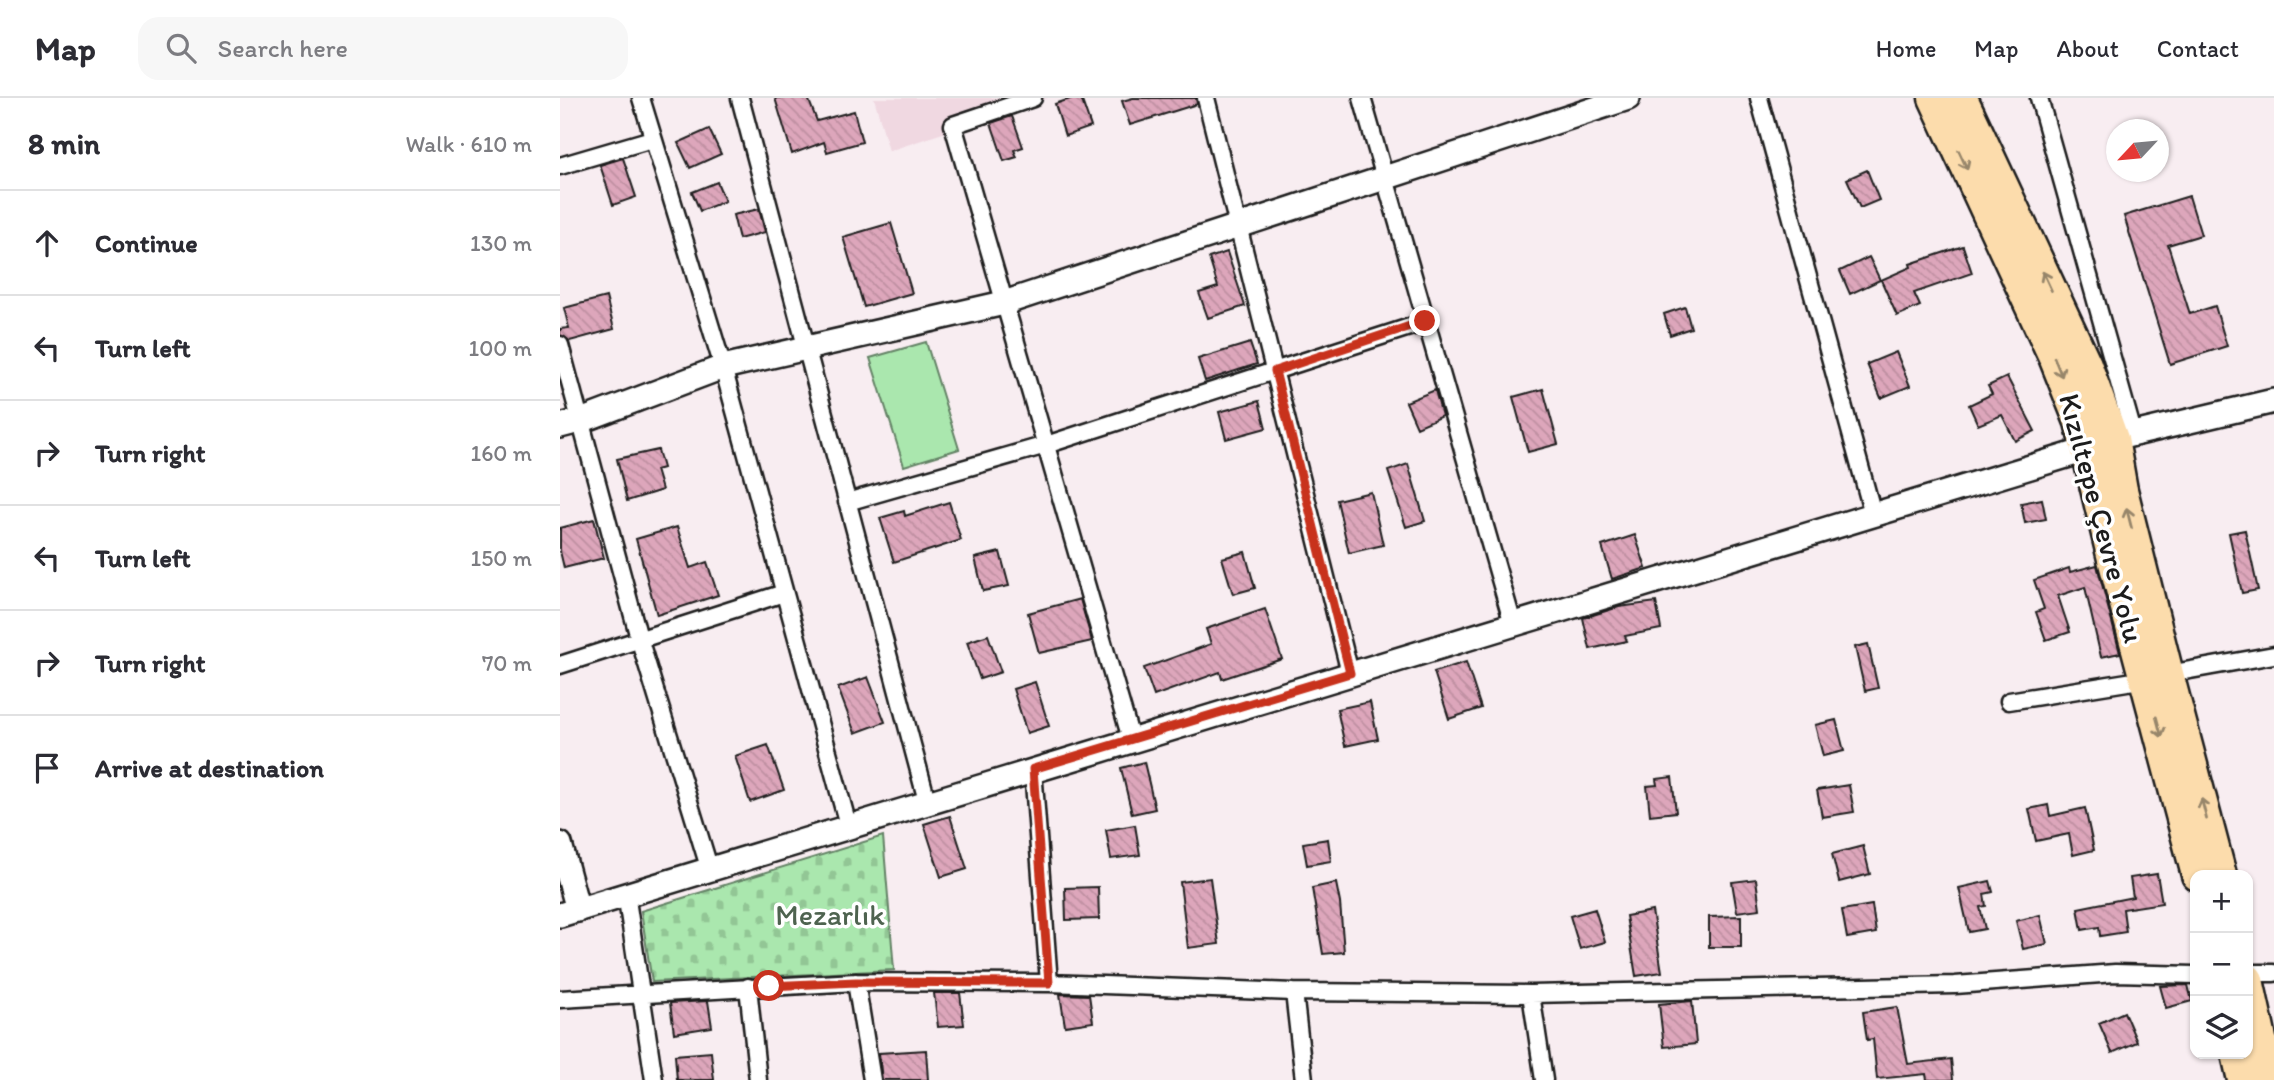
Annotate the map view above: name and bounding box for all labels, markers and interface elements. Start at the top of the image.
search box [138,17,628,80]
text: Map [35,29,96,68]
icon: search [162,29,200,67]
text: Search here [218,32,348,64]
text: Home [1876,34,1936,63]
text: Map [1974,34,2018,63]
text: About [2056,34,2119,63]
text: Contact [2157,34,2239,63]
north arrow [2106,119,2169,182]
text: 8 min [28,125,100,162]
text: Walk · 610 m [406,130,532,158]
one-way arrow [1957,149,1970,170]
icon: ahead [28,224,66,262]
text: Continue [95,227,198,259]
text: 130 m [470,229,532,257]
one-way arrow [2040,271,2053,292]
route end [1409,305,1440,336]
icon: left [28,329,66,367]
text: Turn left [95,332,191,364]
text: 100 m [468,334,532,362]
one-way arrow [2052,355,2065,377]
street label: Kızıltepe Çevre Yolu [2051,389,2153,647]
icon: right [28,434,66,472]
text: Turn right [95,437,206,469]
text: 160 m [470,439,532,467]
one-way arrow [2122,507,2135,530]
icon: left [28,539,66,577]
text: Turn left [95,542,191,574]
text: 150 m [471,544,532,572]
icon: right [28,644,66,682]
text: Turn right [95,647,206,679]
text: 70 m [482,649,532,677]
one-way arrow [2153,715,2166,738]
icon: arrive [28,749,66,787]
text: Arrive at destination [95,752,324,784]
one-way arrow [2197,798,2210,820]
map controls [2190,870,2253,1059]
button: + [2190,870,2253,933]
park label: Mezarlık [775,896,885,933]
button: − [2190,933,2253,996]
route start [753,970,784,1001]
button: layers [2190,996,2253,1059]

